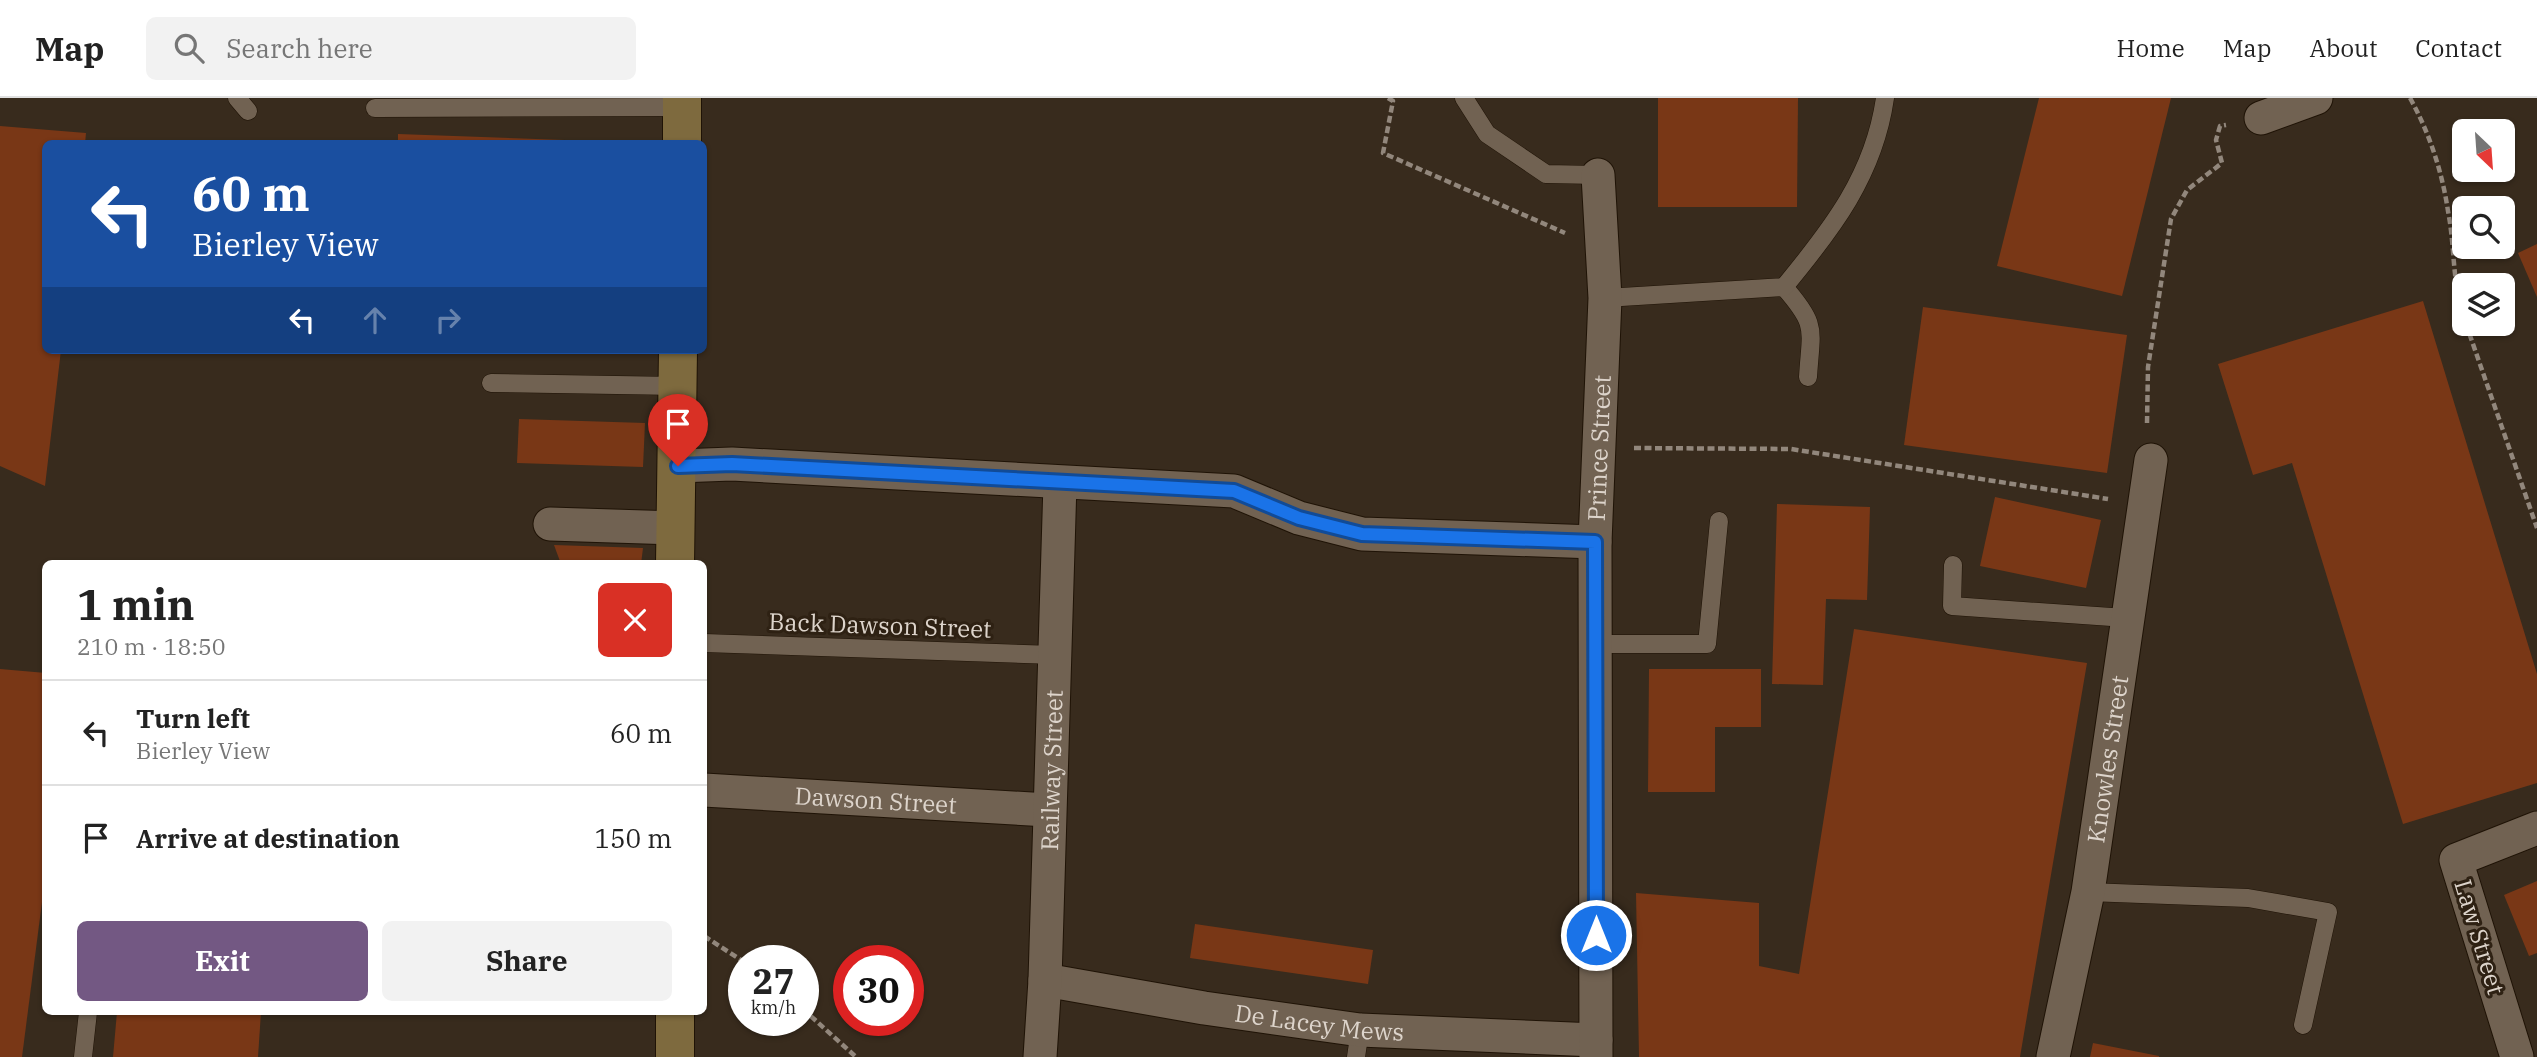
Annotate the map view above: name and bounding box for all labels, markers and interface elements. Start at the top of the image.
search box [146,17,636,80]
text: Map [35,27,104,70]
icon: search [170,29,208,67]
text: Search here [226,31,373,65]
text: Home [2117,32,2185,64]
text: Map [2223,32,2271,64]
text: About [2309,32,2377,64]
text: Contact [2415,32,2502,64]
north arrow [2452,119,2515,182]
map controls [2452,119,2515,336]
text: 60 m [192,161,310,224]
icon: left [77,168,168,259]
button: search [2452,196,2515,259]
text: Bierley View [192,223,379,265]
button: layers [2452,273,2515,336]
icon: left [283,301,321,339]
icon: ahead [356,301,394,339]
icon: right [429,301,467,339]
street label: Prince Street [1580,374,1618,522]
pin [648,394,708,466]
icon: arrive [659,405,697,443]
text: 1 min [77,577,195,632]
button: close [598,583,672,657]
street label: Back Dawson Street [768,605,992,645]
text: 210 m · 18:50 [77,631,226,661]
street label: Knowles Street [2079,673,2135,845]
street label: Railway Street [1033,689,1070,851]
text: Turn left [136,701,250,735]
icon: left [77,714,115,752]
text: 60 m [610,716,672,750]
text: Bierley View [136,735,270,765]
street label: Dawson Street [794,779,958,821]
icon: arrive [77,819,115,857]
text: Arrive at destination [136,821,400,855]
text: 150 m [594,821,672,855]
street label: Law Street [2447,876,2513,998]
position arrow [1559,898,1633,972]
button: Exit [77,921,368,1001]
button: Share [382,921,672,1001]
speed limit sign: 30 [833,945,924,1036]
text: 27 [752,958,795,1004]
text: km/h [751,996,796,1019]
street label: De Lacey Mews [1233,997,1405,1048]

